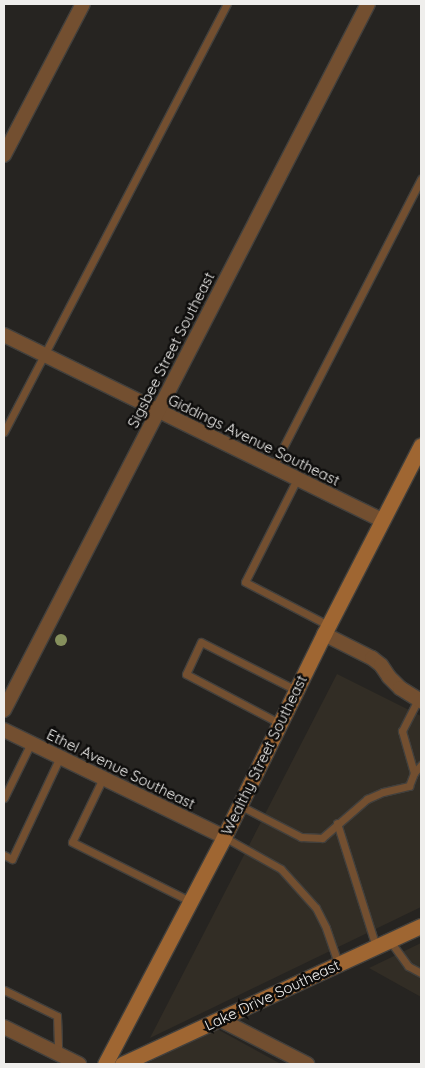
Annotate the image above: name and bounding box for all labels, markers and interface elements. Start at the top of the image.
street label: Sigsbee Street Southeast [124,269,218,431]
street label: Giddings Avenue Southeast [165,391,343,489]
street label: Wealthy Street Southeast [217,672,311,838]
street label: Ethel Avenue Southeast [44,725,198,813]
street label: Lake Drive Southeast [202,956,342,1034]

